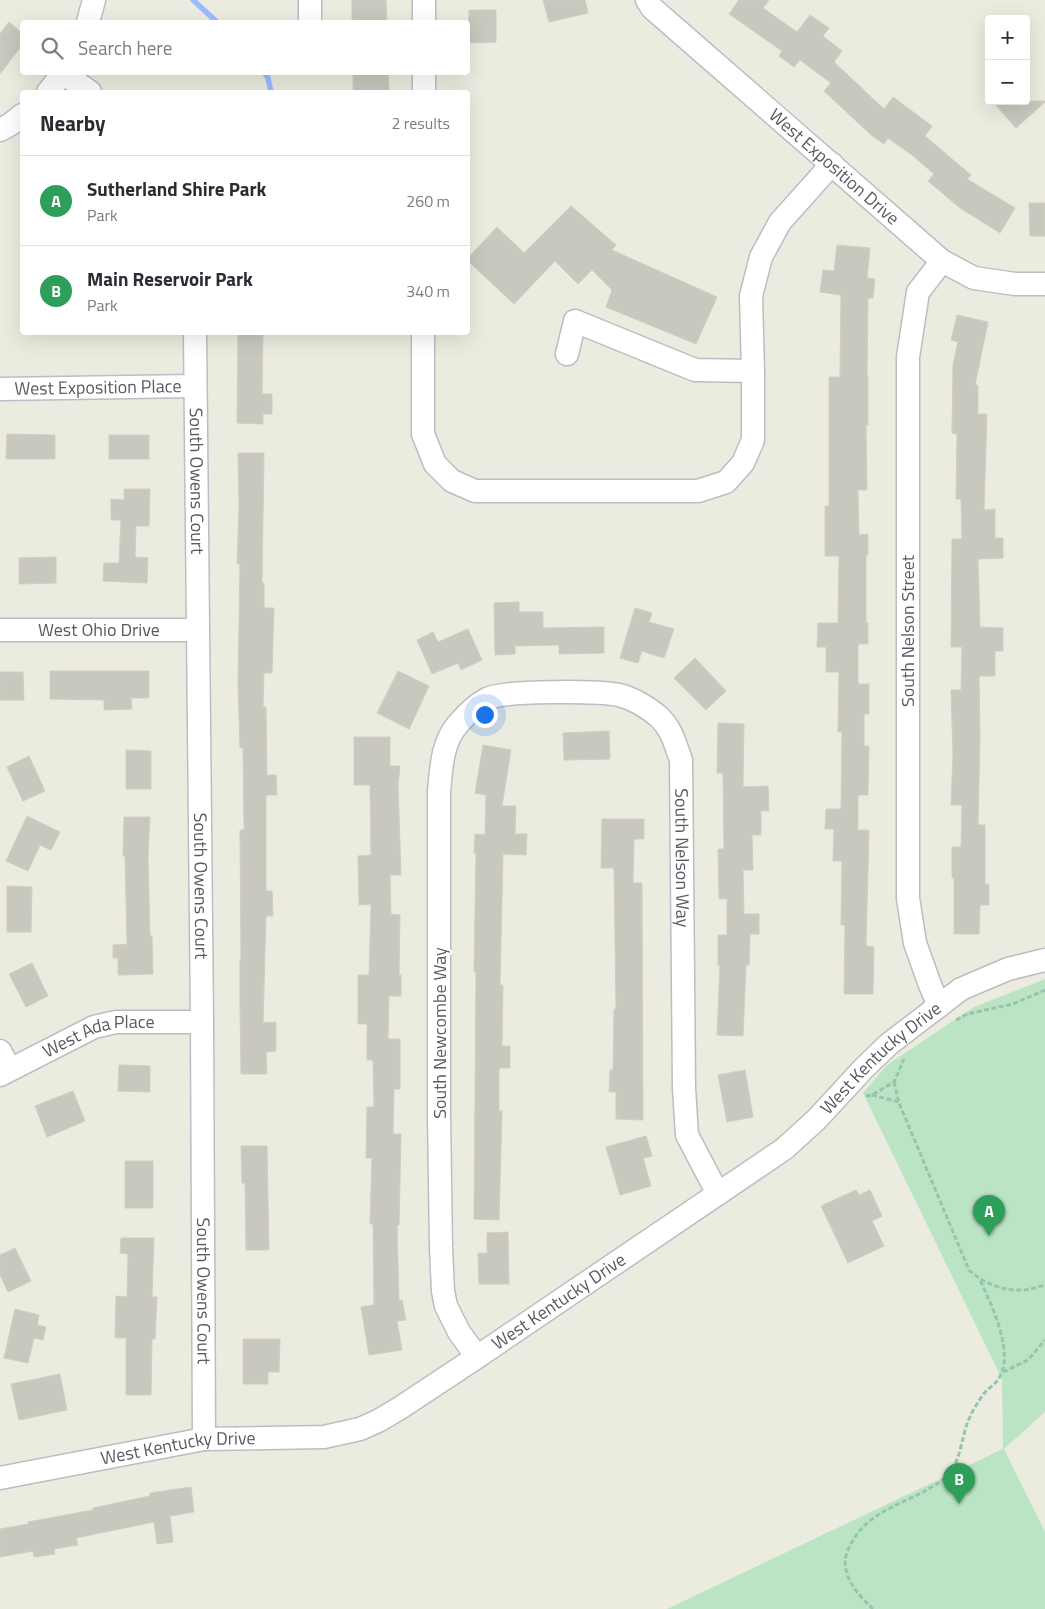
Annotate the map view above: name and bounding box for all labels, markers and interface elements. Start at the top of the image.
map controls [985,15,1030,105]
button: + [985,15,1030,60]
search box [20,20,470,75]
text: Search here [78,33,172,62]
icon: search [38,34,66,62]
button: − [985,60,1030,105]
street label: West Exposition Drive [763,102,906,231]
text: Nearby [40,107,105,139]
text: 2 results [391,111,450,135]
text: Sutherland Shire Park [87,174,266,203]
text: A [51,189,61,213]
text: 260 m [406,189,450,213]
text: Park [87,203,118,227]
text: Main Reservoir Park [87,264,253,293]
text: B [51,279,61,303]
text: 340 m [406,279,450,303]
text: Park [87,293,118,317]
street label: West Exposition Place [14,372,182,402]
street label: South Owens Court [183,407,211,555]
street label: South Nelson Street [894,554,921,707]
street label: West Ohio Drive [38,616,160,643]
your location [472,702,498,728]
street label: South Nelson Way [668,788,697,928]
street label: South Owens Court [187,812,215,960]
street label: South Newcombe Way [426,947,453,1119]
street label: West Kentucky Drive [814,995,947,1120]
street label: West Ada Place [38,1008,155,1064]
pin: A [973,1195,1005,1236]
street label: South Owens Court [190,1218,218,1365]
street label: West Kentucky Drive [486,1246,631,1356]
street label: West Kentucky Drive [98,1424,256,1471]
pin: B [943,1463,975,1504]

